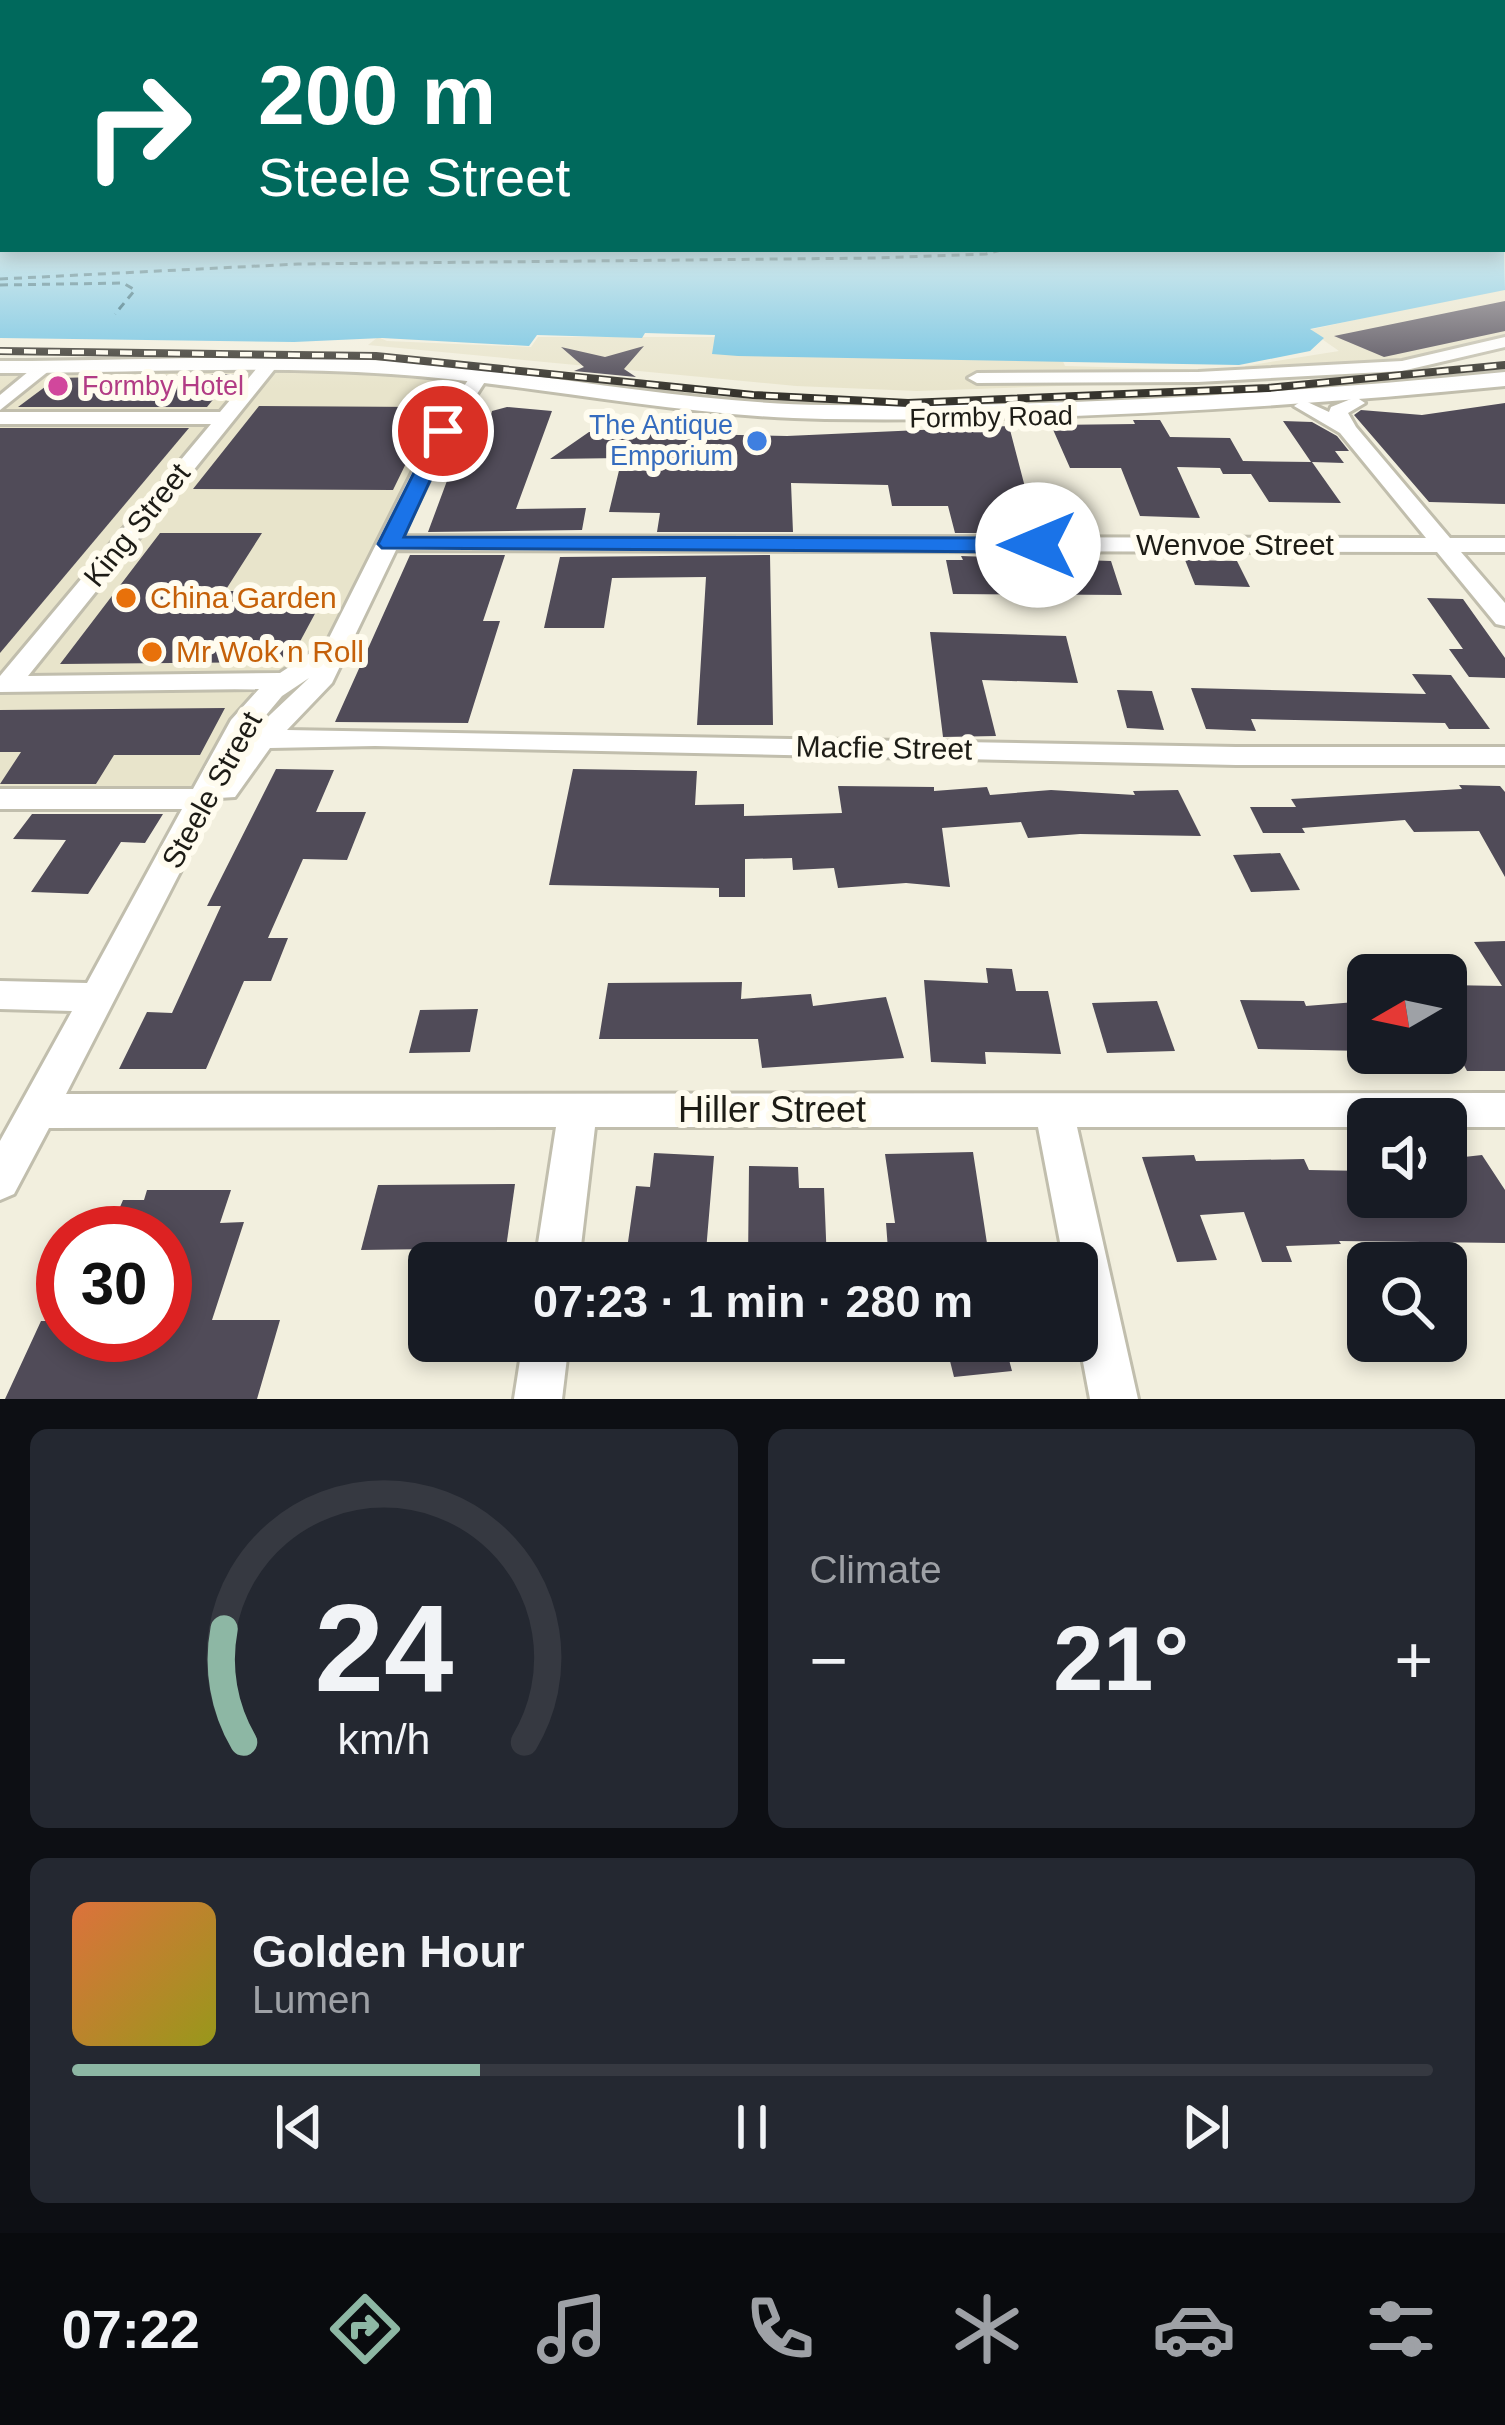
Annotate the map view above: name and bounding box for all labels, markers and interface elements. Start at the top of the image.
icon: right [60,48,216,204]
text: 200 m [258,48,496,142]
text: Steele Street [258,147,570,207]
place label: Formby Hotel [82,371,244,401]
marker: Formby Hotel [45,373,71,399]
pin [392,380,494,482]
icon: arrive [410,398,476,464]
street label: Formby Road [909,401,1073,433]
place label: The Antique Emporium [589,410,733,471]
marker: The Antique Emporium [744,428,770,454]
street label: King Street [77,456,197,593]
position arrow [975,482,1101,608]
street label: Wenvoe Street [1136,528,1335,561]
place label: China Garden [150,581,337,614]
marker: China Garden [113,585,139,611]
place label: Mr Wok n Roll [176,635,364,668]
marker: Mr Wok n Roll [139,639,165,665]
street label: Steele Street [155,705,268,874]
street label: Macfie Street [795,729,973,766]
north arrow [1347,954,1467,1074]
map controls [1347,954,1467,1362]
street label: Hiller Street [678,1089,866,1130]
button: sound [1347,1098,1467,1218]
speed limit sign: 30 [36,1206,192,1362]
button: search [1347,1242,1467,1362]
text: 07:23 · 1 min · 280 m [533,1276,973,1327]
text: Climate [810,1548,942,1591]
text: 24 [314,1578,453,1717]
text: 21° [1053,1609,1189,1709]
text: − [810,1623,848,1697]
text: + [1394,1623,1433,1697]
text: km/h [337,1714,430,1762]
text: Golden Hour [252,1926,524,1977]
text: Lumen [252,1978,371,2021]
icon: previous [266,2094,332,2160]
icon: pause [719,2094,785,2160]
icon: next [1173,2094,1239,2160]
icon: directions [323,2287,407,2371]
icon: music [530,2287,614,2371]
icon: phone [738,2287,822,2371]
icon: climate [945,2287,1029,2371]
icon: car [1152,2287,1236,2371]
icon: filters [1359,2287,1443,2371]
text: 07:22 [62,2299,200,2359]

